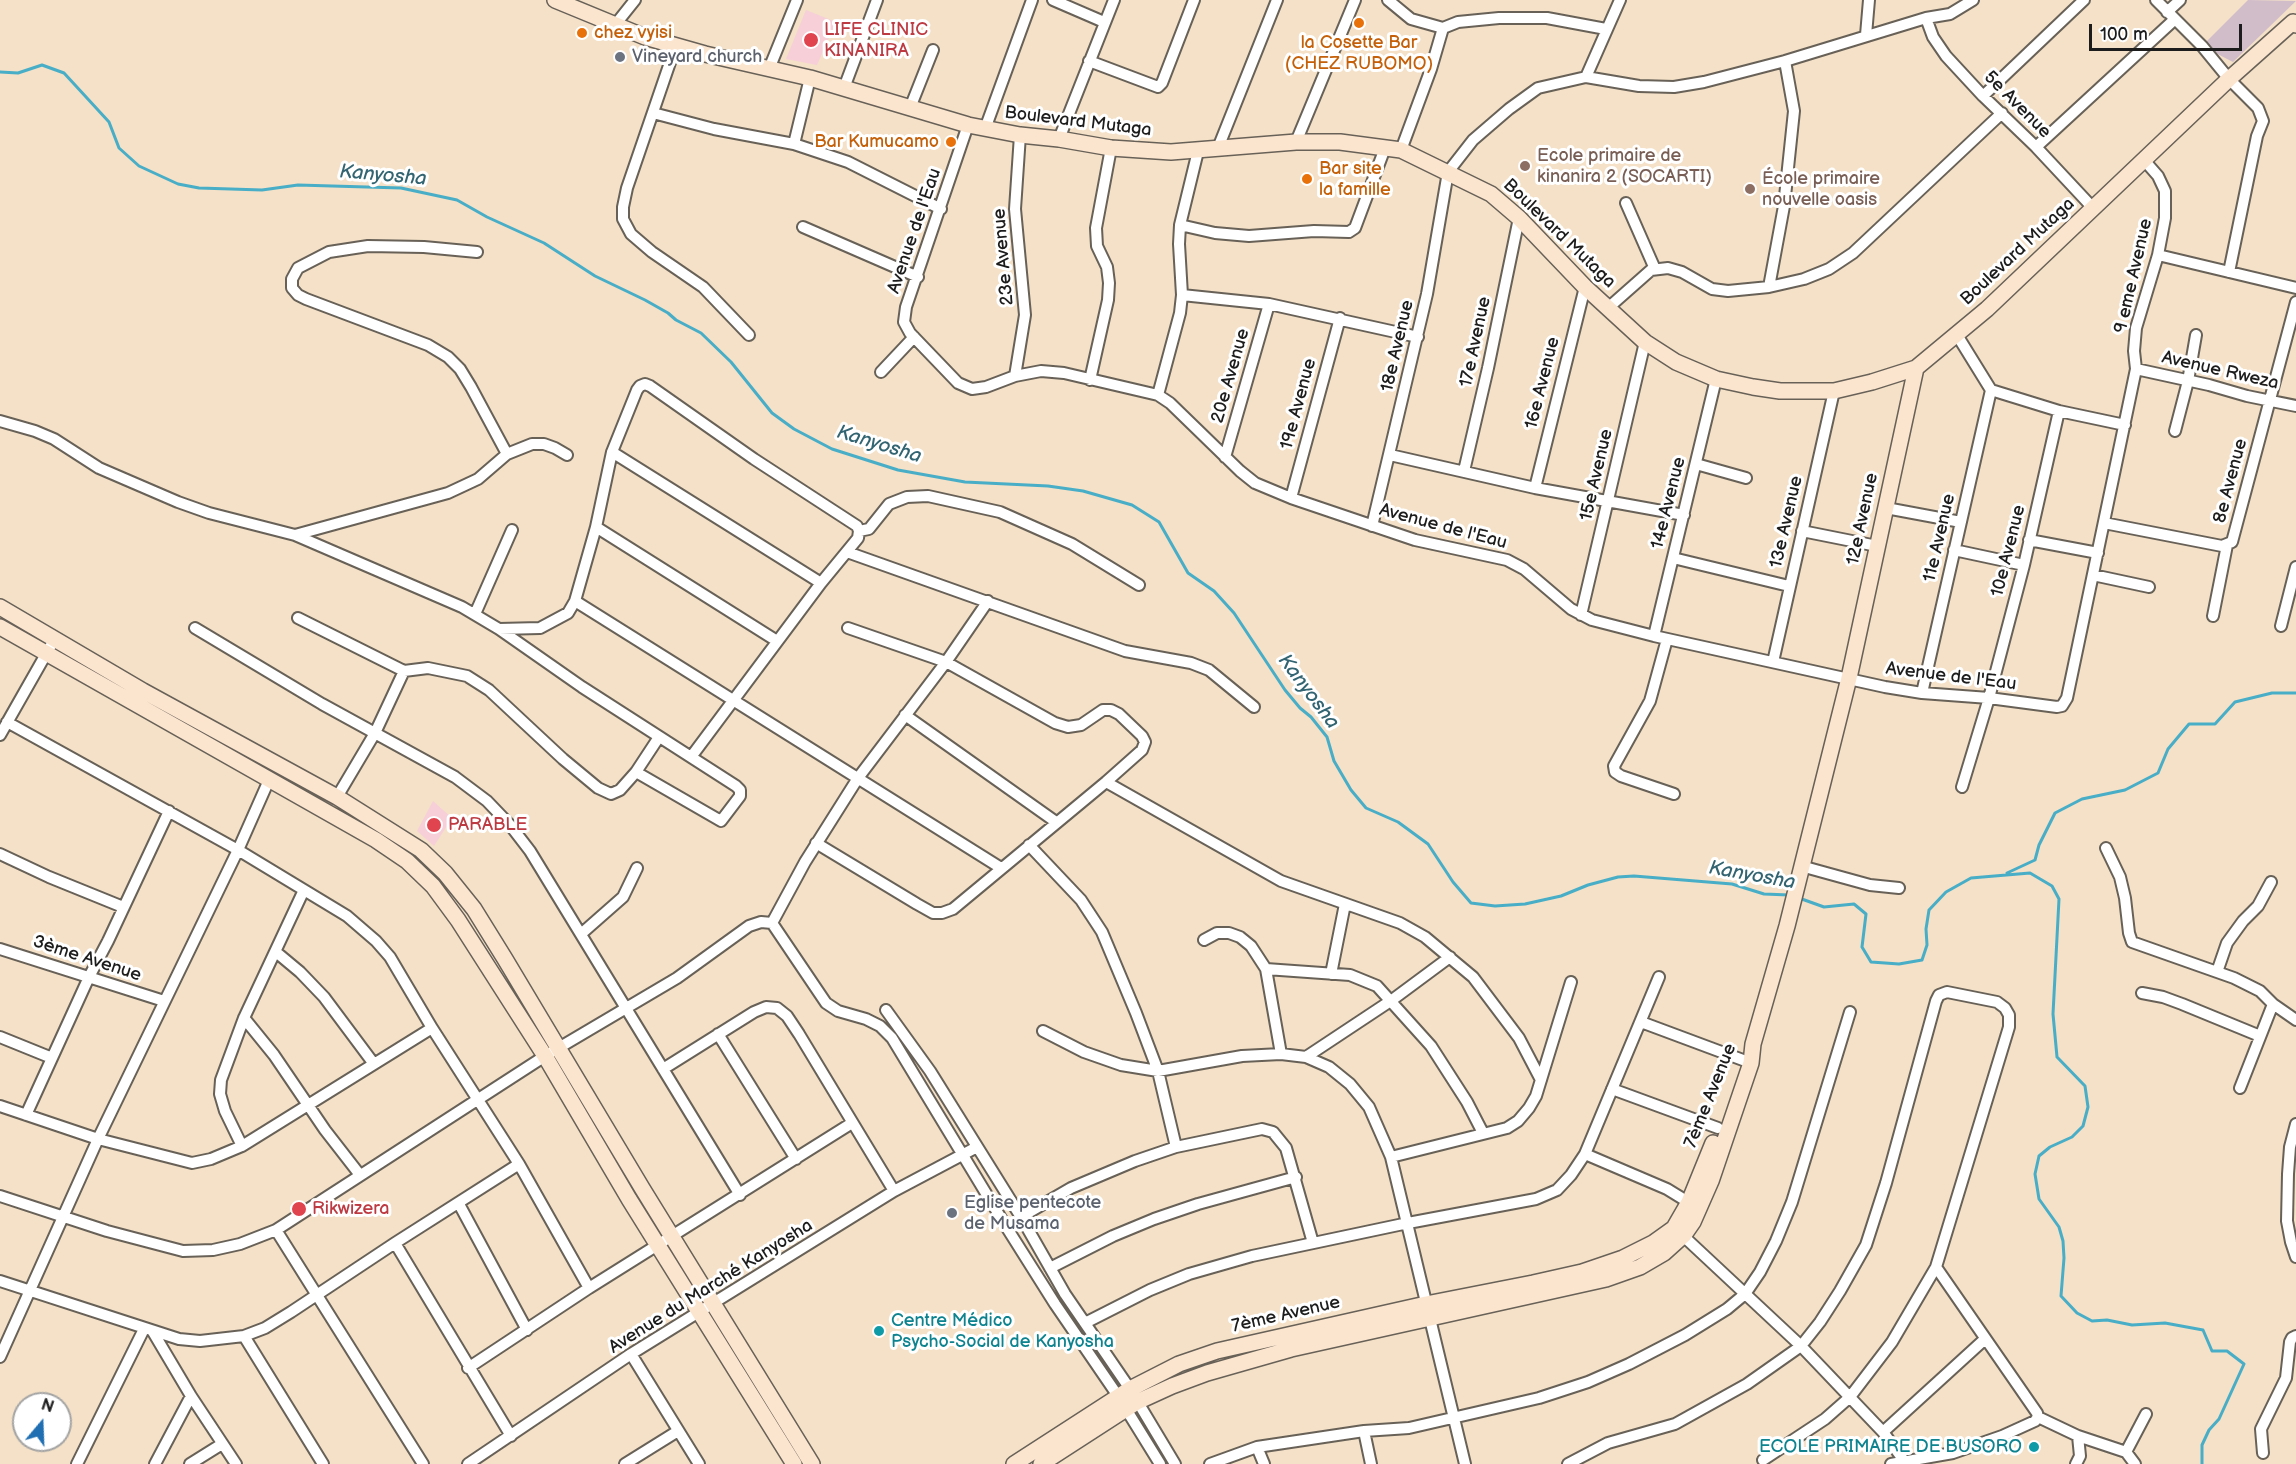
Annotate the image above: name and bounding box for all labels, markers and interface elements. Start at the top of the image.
scale bar [2092,12,2245,50]
marker: la Cosette Bar (CHEZ RUBOMO) [1352,16,1366,30]
place label: LIFE CLINIC KINANIRA [824,19,928,62]
place label: chez vyisi [594,22,672,44]
text: 100 m [2100,24,2148,45]
marker: chez vyisi [575,26,589,40]
marker: LIFE CLINIC KINANIRA [802,31,820,49]
place label: la Cosette Bar (CHEZ RUBOMO) [1285,32,1433,74]
place label: Vineyard church [632,46,762,68]
marker: Vineyard church [613,50,627,64]
street label: 5e Avenue [1979,67,2055,143]
street label: Boulevard Mutaga [1003,102,1153,142]
place label: Bar Kumucamo [814,131,939,153]
marker: Bar Kumucamo [944,135,958,149]
place label: Ecole primaire de kinanira 2 (SOCARTI) [1537,145,1712,188]
place label: Bar site la famille [1319,158,1391,201]
marker: Ecole primaire de kinanira 2 (SOCARTI) [1518,159,1532,173]
water label: Kanyosha [338,160,428,192]
street label: Avenue de l'Eau [883,165,947,297]
place label: École primaire nouvelle oasis [1762,168,1880,210]
marker: Bar site la famille [1300,172,1314,186]
street label: Boulevard Mutaga [1498,175,1620,293]
marker: École primaire nouvelle oasis [1743,182,1757,196]
street label: Boulevard Mutaga [1956,194,2080,310]
street label: 23e Avenue [989,208,1019,306]
street label: 9 eme Avenue [2110,217,2158,335]
street label: 17e Avenue [1456,295,1496,389]
street label: 18e Avenue [1377,298,1419,394]
street label: 20e Avenue [1207,326,1255,426]
street label: 16e Avenue [1521,335,1565,431]
street label: Avenue Rweza [2159,347,2281,395]
street label: 19e Avenue [1276,356,1322,452]
water label: Kanyosha [834,421,924,469]
street label: 15e Avenue [1576,427,1618,523]
street label: 8e Avenue [2209,436,2253,526]
street label: 14e Avenue [1647,455,1691,551]
street label: 12e Avenue [1843,471,1883,567]
street label: 13e Avenue [1766,474,1808,570]
street label: 11e Avenue [1919,492,1961,584]
street label: Avenue de l'Eau [1377,500,1509,554]
street label: 10e Avenue [1987,503,2031,599]
water label: Kanyosha [1272,650,1344,734]
street label: Avenue de l'Eau [1885,658,2017,696]
place label: PARABLE [448,814,527,836]
marker: PARABLE [425,816,443,834]
water label: Kanyosha [1707,857,1797,895]
street label: 3ème Avenue [30,931,144,987]
street label: 7ème Avenue [1680,1041,1742,1151]
place label: Eglise pentecote de Musama [964,1192,1101,1234]
place label: Rikwizera [312,1198,389,1220]
marker: Rikwizera [290,1200,308,1218]
marker: Eglise pentecote de Musama [945,1206,959,1220]
street label: Avenue du Marché Kanyosha [605,1215,817,1359]
street label: 7ème Avenue [1230,1292,1342,1338]
place label: Centre Médico Psycho-Social de Kanyosha [891,1310,1114,1352]
marker: Centre Médico Psycho-Social de Kanyosha [872,1324,886,1338]
north arrow [12,1392,72,1452]
text: N [39,1395,56,1417]
place label: ECOLE PRIMAIRE DE BUSORO [1759,1436,2022,1458]
marker: ECOLE PRIMAIRE DE BUSORO [2027,1440,2041,1454]

